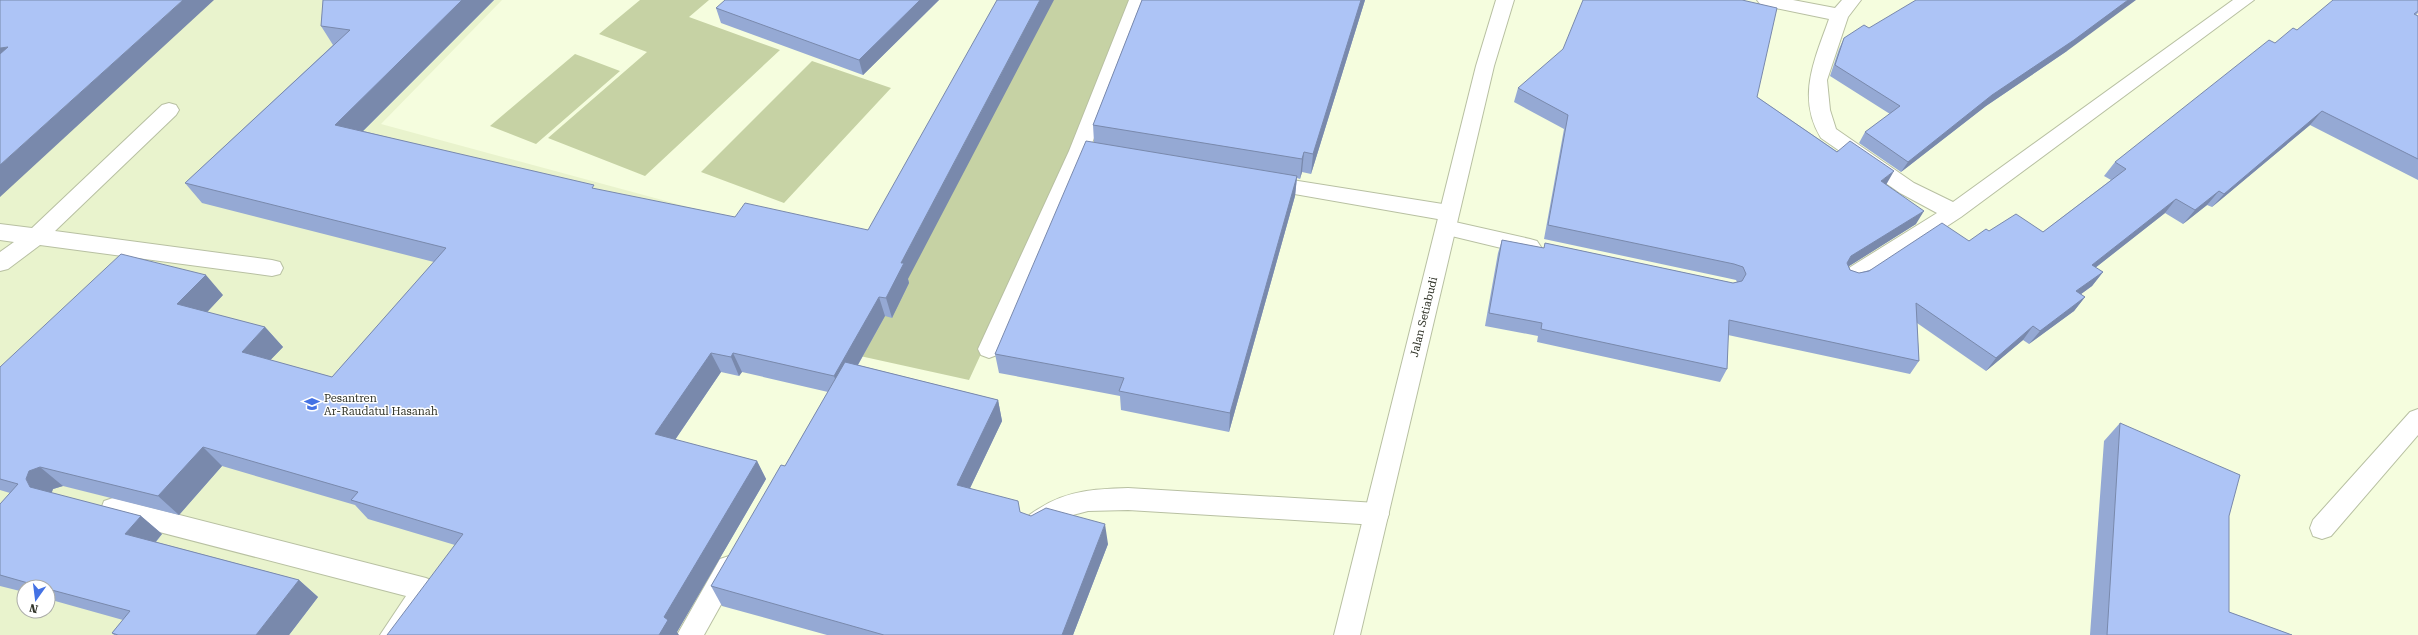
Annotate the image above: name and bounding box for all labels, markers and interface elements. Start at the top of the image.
street label: Jalan Setiabudi [1408,275,1440,358]
place label: Pesantren Ar-Raudatul Hasanah [324,392,438,418]
school or university icon: Pesantren Ar-Raudatul Hasanah [303,395,321,413]
north arrow [16,579,56,619]
text: N [28,601,39,616]

